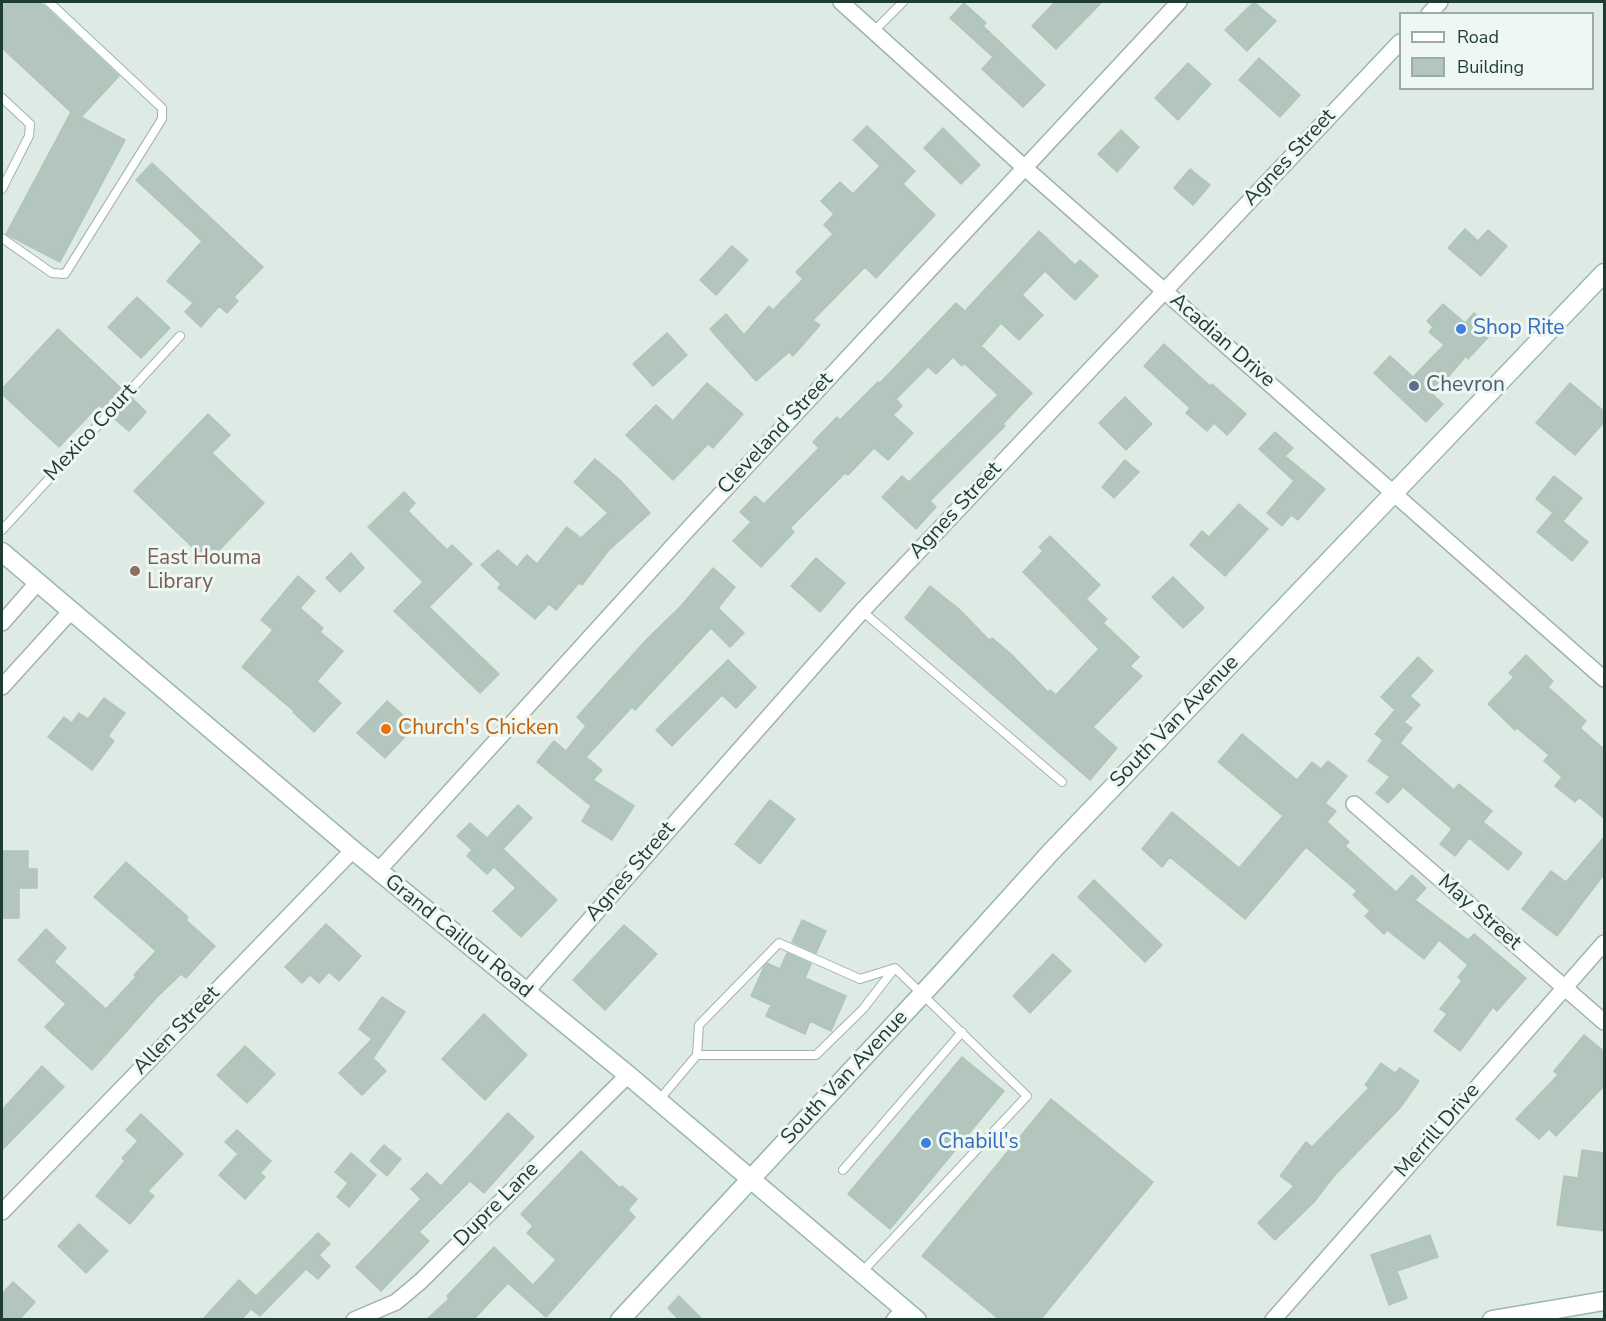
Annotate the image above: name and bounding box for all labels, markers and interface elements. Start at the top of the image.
legend [1399,12,1594,90]
text: Road [1457,25,1499,49]
text: Building [1457,55,1524,79]
street label: Agnes Street [1239,104,1341,212]
street label: Acadian Drive [1164,288,1280,394]
place label: Shop Rite [1473,316,1564,342]
marker: Shop Rite [1454,322,1468,336]
street label: Cleveland Street [713,368,839,500]
place label: Chevron [1426,373,1505,399]
street label: Mexico Court [40,379,142,487]
marker: Chevron [1407,379,1421,393]
street label: Agnes Street [905,457,1007,565]
place label: East Houma Library [147,546,261,596]
marker: East Houma Library [128,564,142,578]
street label: South Van Avenue [1105,651,1245,793]
place label: Church's Chicken [398,716,559,742]
marker: Church's Chicken [379,722,393,736]
street label: Agnes Street [581,817,681,927]
street label: Grand Caillou Road [379,870,537,1004]
street label: May Street [1432,870,1526,956]
street label: Allen Street [129,981,225,1081]
street label: South Van Avenue [776,1006,914,1150]
street label: Merrill Drive [1390,1079,1486,1183]
place label: Chabill's [938,1130,1019,1156]
marker: Chabill's [919,1136,933,1150]
street label: Dupre Lane [449,1157,545,1253]

